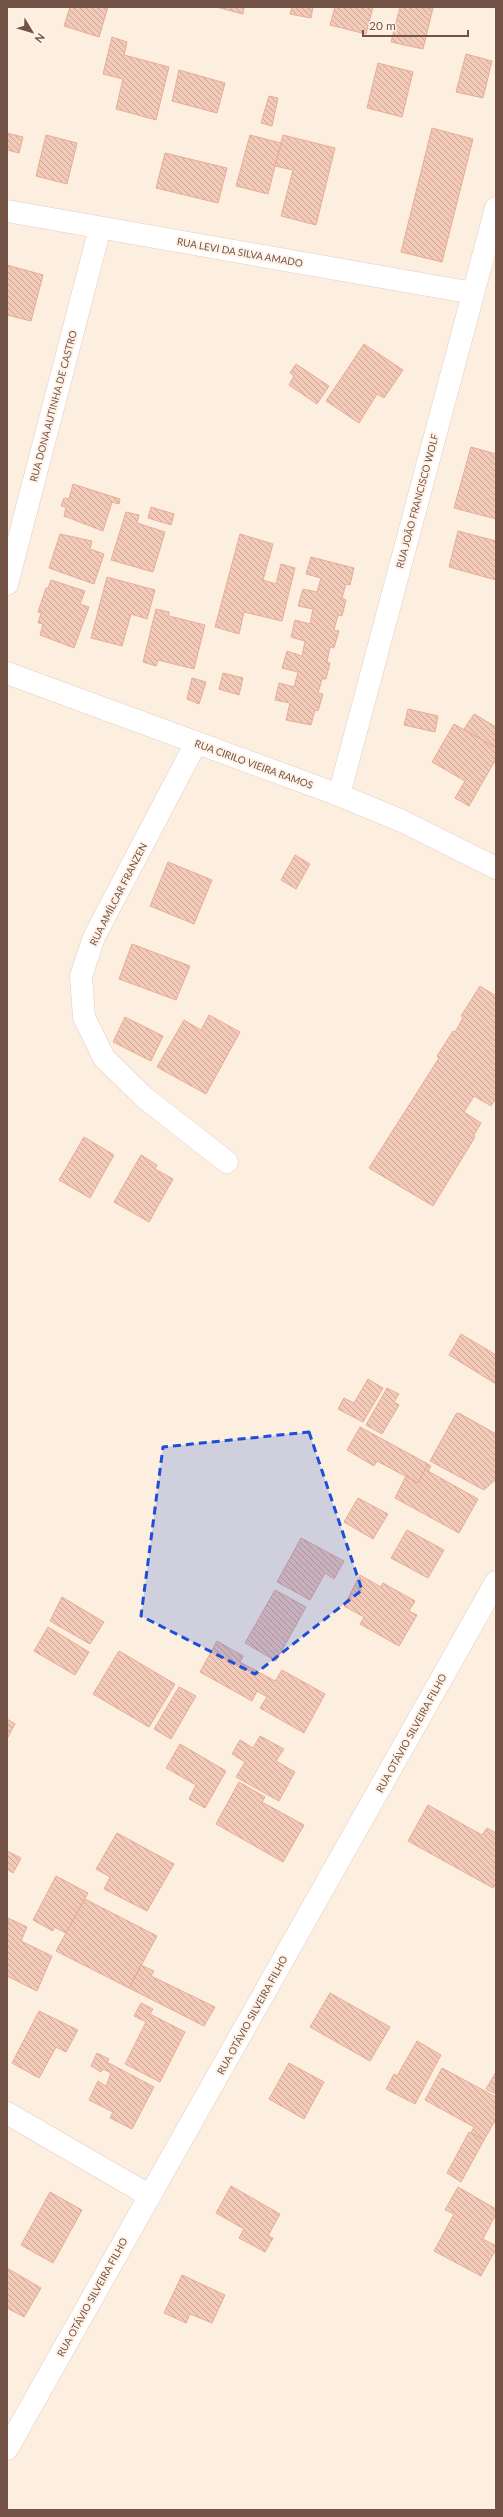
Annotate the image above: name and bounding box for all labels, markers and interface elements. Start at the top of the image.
north arrow [12,12,52,52]
scale bar [363,12,468,38]
text: 20 m [369,18,396,33]
text: N [33,31,48,46]
street label: RUA LEVI DA SILVA AMADO [176,235,304,269]
street label: RUA DONA AUTINHA DE CASTRO [27,329,79,483]
street label: RUA JOÃO FRANCISCO WOLF [393,432,441,569]
street label: RUA CIRILO VIEIRA RAMOS [193,737,315,791]
street label: RUA AMÍLCAR FRANZEN [87,841,149,947]
street label: RUA OTÁVIO SILVEIRA FILHO [373,1671,449,1795]
street label: RUA OTÁVIO SILVEIRA FILHO [214,1953,290,2077]
street label: RUA OTÁVIO SILVEIRA FILHO [54,2235,130,2359]

